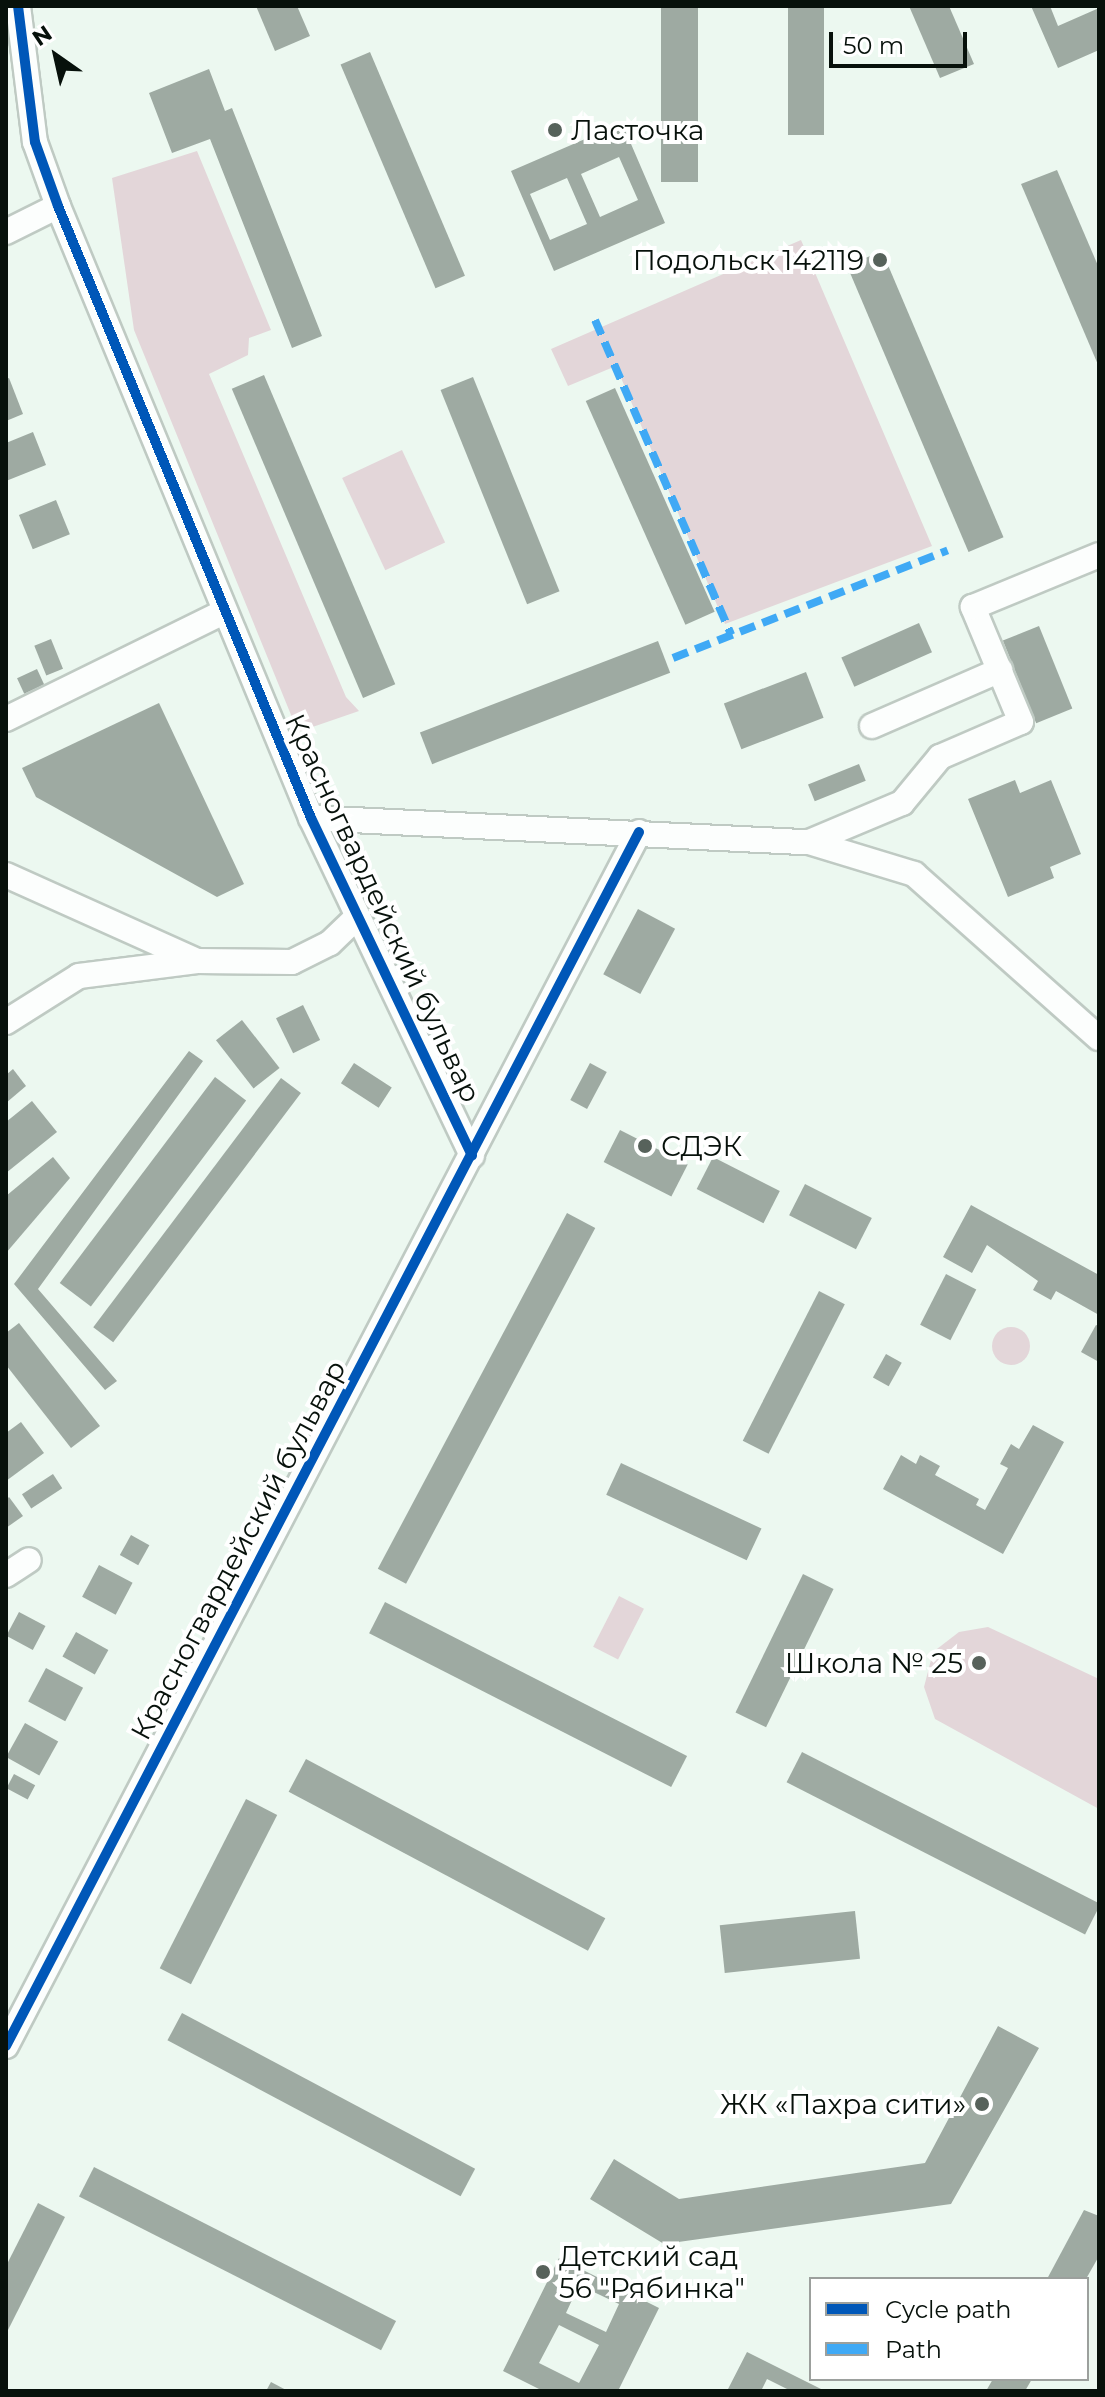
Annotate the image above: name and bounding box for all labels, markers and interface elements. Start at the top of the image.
north arrow [16,16,96,96]
scale bar [833,16,971,66]
text: N [27,20,57,52]
text: 50 m [843,31,904,60]
place label: Ласточка [571,113,704,147]
marker: Ласточка [546,121,564,139]
place label: Подольск 142119 [633,243,864,277]
marker: Подольск 142119 [871,251,889,269]
street label: Красногвардейский бульвар [278,708,488,1108]
place label: СДЭК [661,1129,742,1163]
marker: СДЭК [636,1137,654,1155]
street label: Красногвардейский бульвар [123,1355,353,1745]
place label: Школа № 25 [785,1646,963,1680]
marker: Школа № 25 [970,1654,988,1672]
place label: ЖК «Пахра сити» [720,2087,966,2121]
marker: ЖК «Пахра сити» [973,2095,991,2113]
place label: Детский сад 56 "Рябинка" [559,2239,745,2305]
marker: Детский сад 56 "Рябинка" [534,2263,552,2281]
legend [809,2277,1089,2381]
text: Cycle path [885,2295,1012,2324]
text: Path [885,2335,942,2364]

